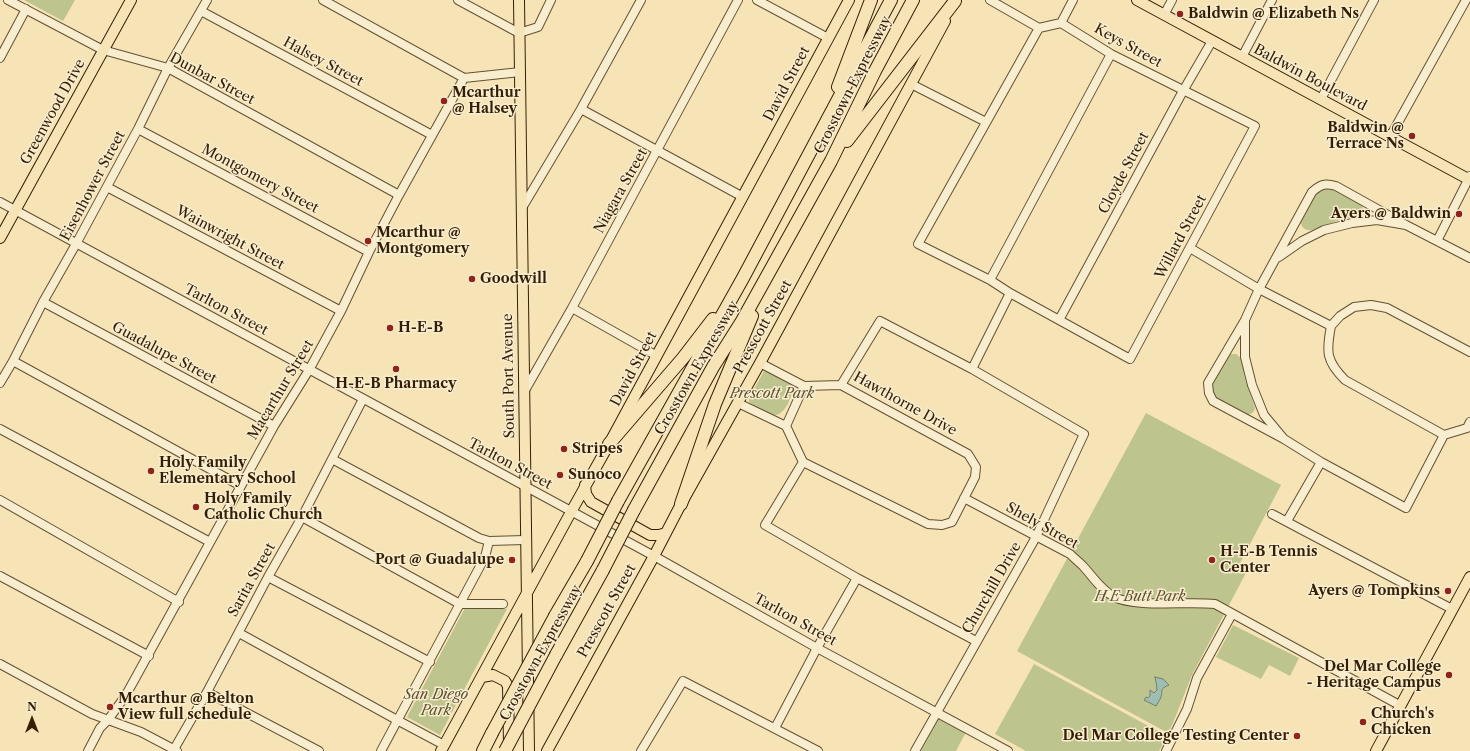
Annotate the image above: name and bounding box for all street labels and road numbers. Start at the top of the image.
street label: Crosstown Expressway [811,13,895,157]
street label: Keys Street [1091,20,1165,72]
street label: Halsey Street [280,34,366,90]
street label: Baldwin Boulevard [1251,41,1369,115]
street label: David Street [760,44,814,124]
street label: Dunbar Street [167,50,257,108]
street label: Greenwood Drive [17,56,89,168]
street label: Eisenhower Street [57,128,129,244]
street label: Cloyde Street [1095,129,1153,217]
street label: Montgomery Street [199,141,321,217]
street label: Niagara Street [591,146,651,236]
street label: Willard Street [1152,192,1210,282]
street label: Wainwright Street [173,202,287,274]
street label: Presscott Street [730,277,796,377]
street label: Tarlton Street [181,281,271,339]
street label: Crosstown Expressway [652,298,742,438]
street label: South Port Avenue [500,313,518,439]
street label: Guadalupe Street [109,318,219,388]
street label: David Street [607,329,661,409]
street label: Macarthur Street [245,337,317,443]
street label: Hawthorne Drive [850,369,960,439]
street label: Tarlton Street [465,435,555,493]
street label: Shely Street [1003,499,1081,553]
street label: Churchill Drive [959,539,1025,637]
street label: Sarita Street [225,540,279,620]
street label: Presscott Street [574,561,640,661]
street label: Crosstown Expressway [497,582,585,724]
street label: Tarlton Street [751,590,839,650]

